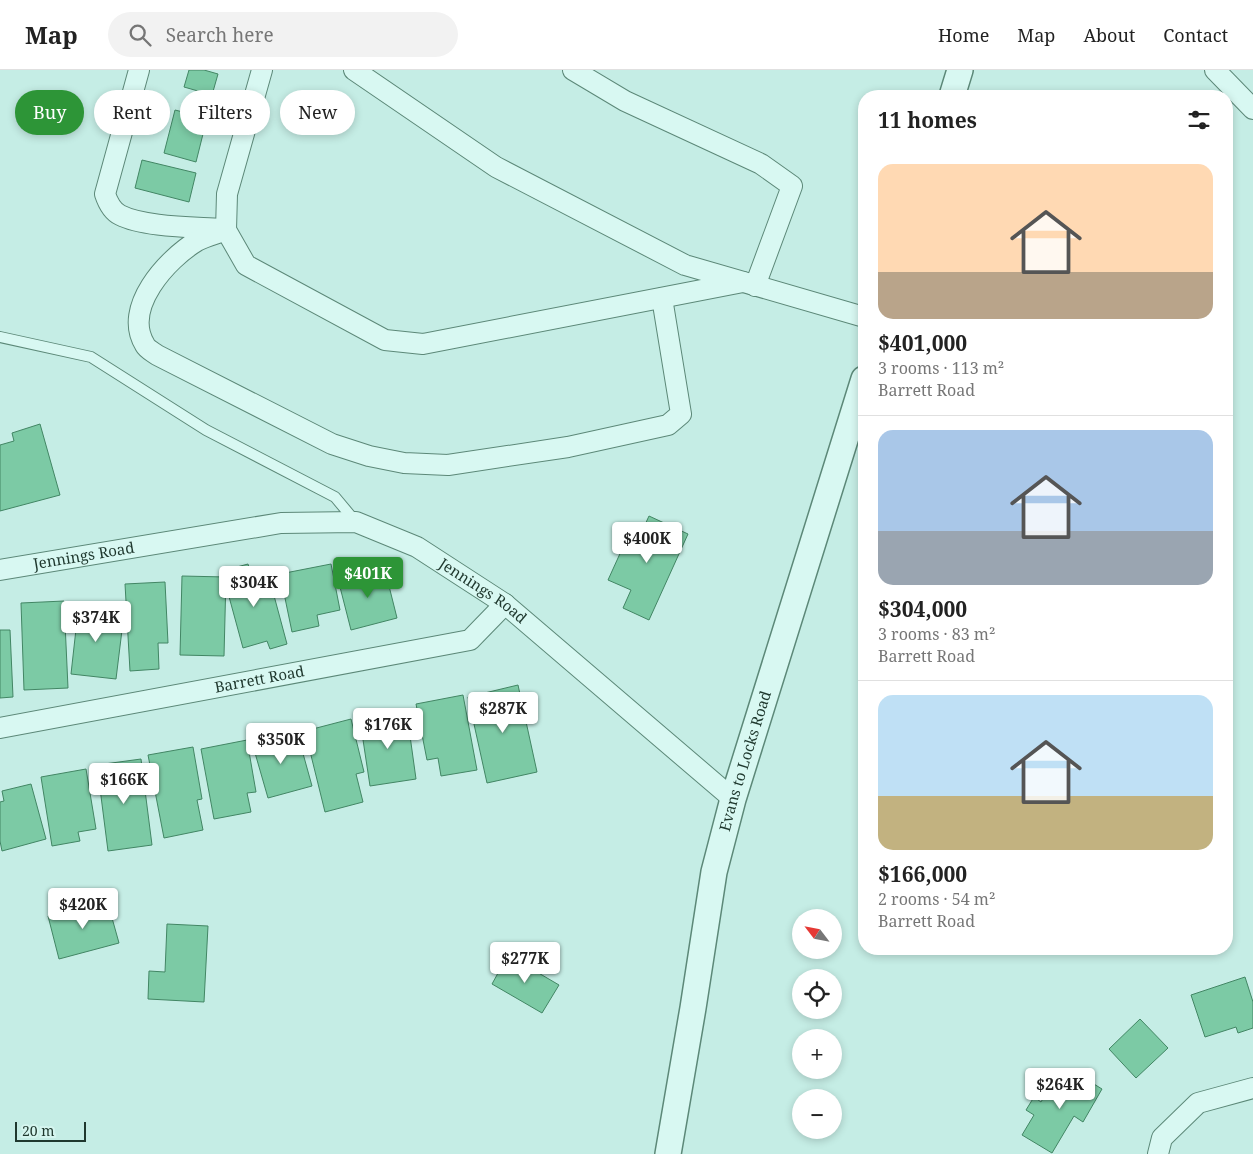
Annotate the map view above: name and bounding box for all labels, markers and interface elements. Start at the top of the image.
search box [108,12,458,57]
text: Map [25,18,78,51]
icon: search [126,21,154,49]
text: Search here [166,22,274,48]
text: Home [938,23,989,47]
text: Map [1017,23,1055,47]
text: About [1083,23,1135,47]
text: Contact [1163,23,1228,47]
chip: Buy [15,90,84,135]
chip: Rent [94,90,170,135]
chip: Filters [180,90,270,135]
chip: New [280,90,355,135]
text: 11 homes [878,106,977,134]
icon: filters [1185,106,1213,134]
icon: home [1001,197,1091,287]
text: $401,000 [878,329,967,357]
text: 3 rooms · 113 m² [878,357,1004,379]
text: Barrett Road [878,379,975,401]
icon: home [1001,462,1091,552]
pin: $400K [612,522,682,564]
text: $400K [623,527,671,549]
street label: Jennings Road [31,537,136,573]
street label: Jennings Road [435,552,531,627]
pin: $401K [333,556,403,599]
text: $401K [344,562,392,584]
pin: $304K [219,566,289,608]
text: $304K [230,571,278,593]
text: $304,000 [878,595,967,623]
pin: $374K [61,600,131,643]
text: $374K [72,606,120,628]
text: 3 rooms · 83 m² [878,623,995,645]
text: Barrett Road [878,645,975,667]
street label: Barrett Road [213,660,306,697]
street label: Evans to Locks Road [714,688,775,833]
pin: $287K [468,692,538,734]
text: $287K [479,697,527,719]
pin: $176K [353,708,423,750]
text: $176K [364,713,412,735]
pin: $350K [246,722,316,765]
icon: home [1001,727,1091,817]
text: $350K [257,728,305,750]
pin: $166K [89,762,159,805]
text: $166K [100,768,148,790]
text: $166,000 [878,860,967,888]
pin: $420K [48,888,118,930]
text: 2 rooms · 54 m² [878,888,995,910]
text: $420K [59,893,107,915]
north arrow [792,909,842,959]
map controls [792,909,842,1139]
text: Barrett Road [878,910,975,932]
pin: $277K [490,942,560,984]
text: $277K [501,947,549,969]
button: locate [792,969,842,1019]
button: + [792,1029,842,1079]
pin: $264K [1025,1068,1095,1110]
text: $264K [1036,1073,1084,1095]
button: − [792,1089,842,1139]
scale bar [15,1119,86,1142]
text: 20 m [22,1121,55,1140]

